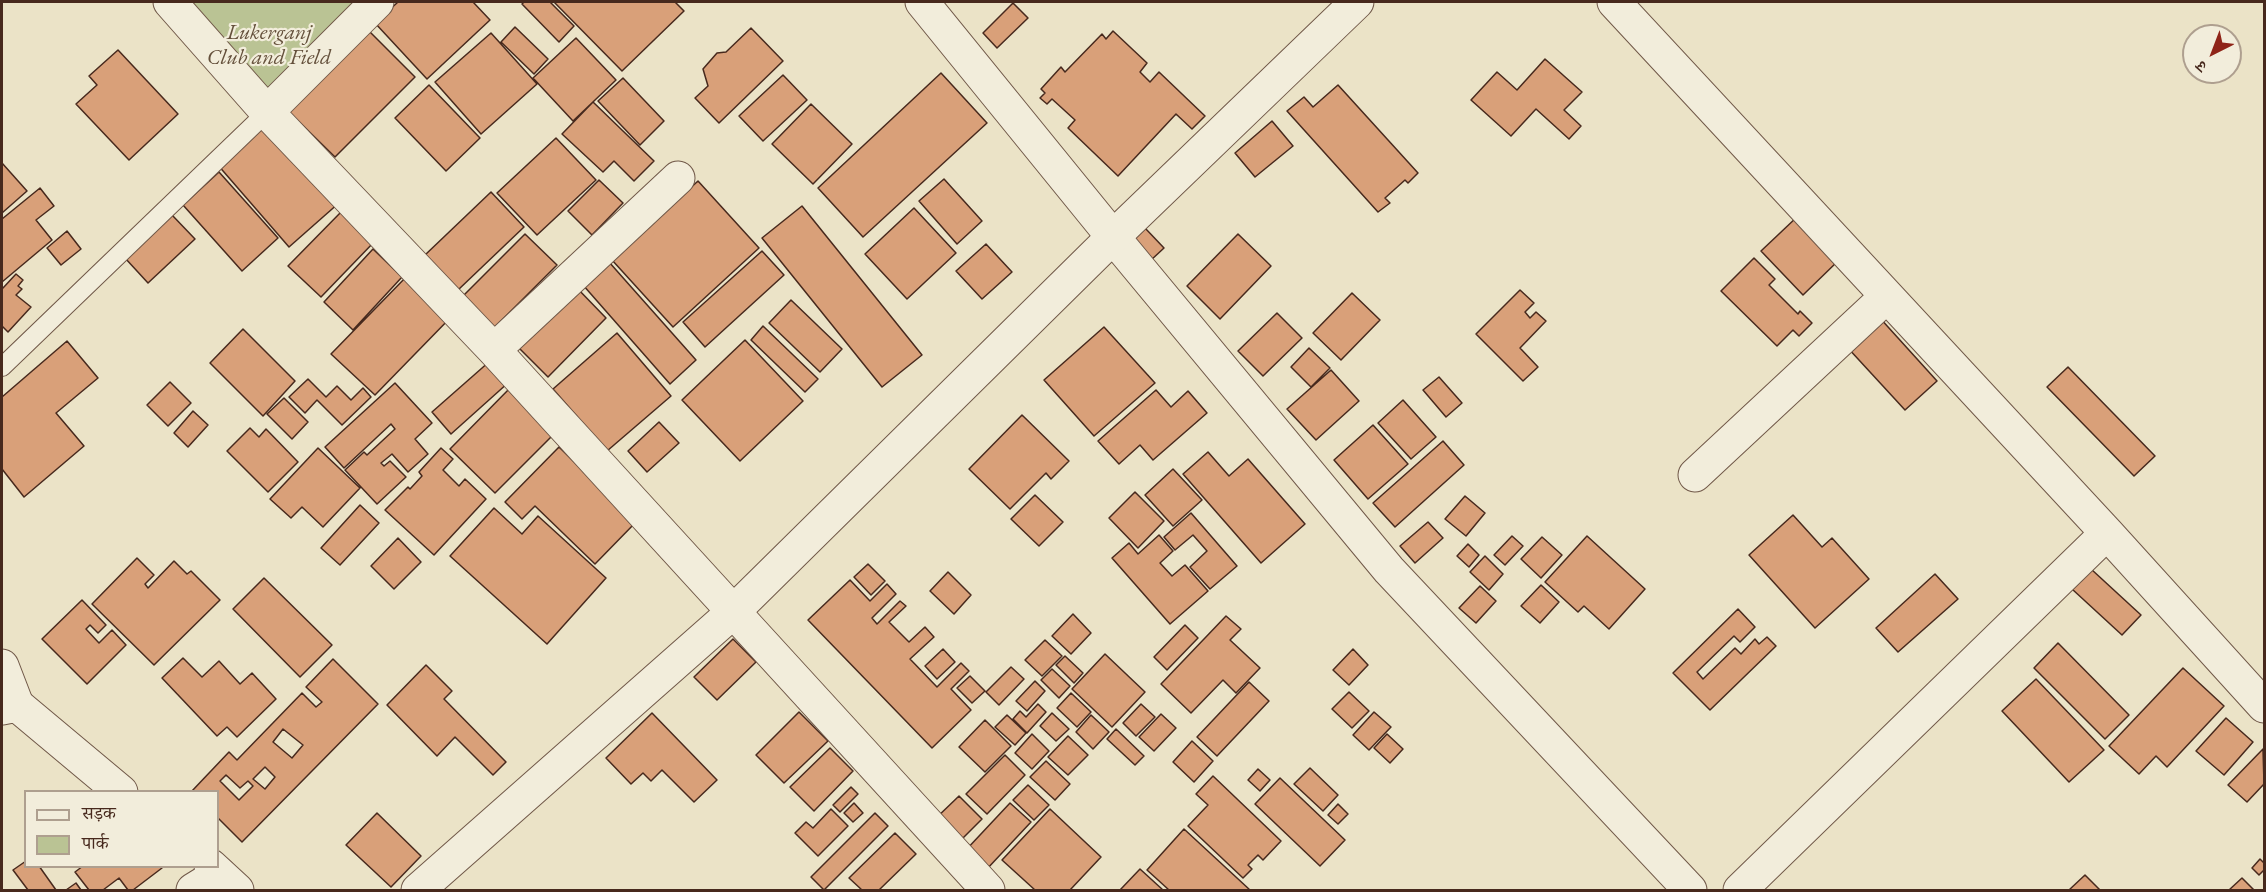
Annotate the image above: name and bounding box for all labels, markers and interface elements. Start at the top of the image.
park label: Lukerganj Club and Field [207,20,331,72]
north arrow [2182,24,2242,84]
text: उ [2191,56,2211,77]
legend [24,790,219,868]
text: सड़क [82,801,116,824]
text: पार्क [82,831,109,854]

